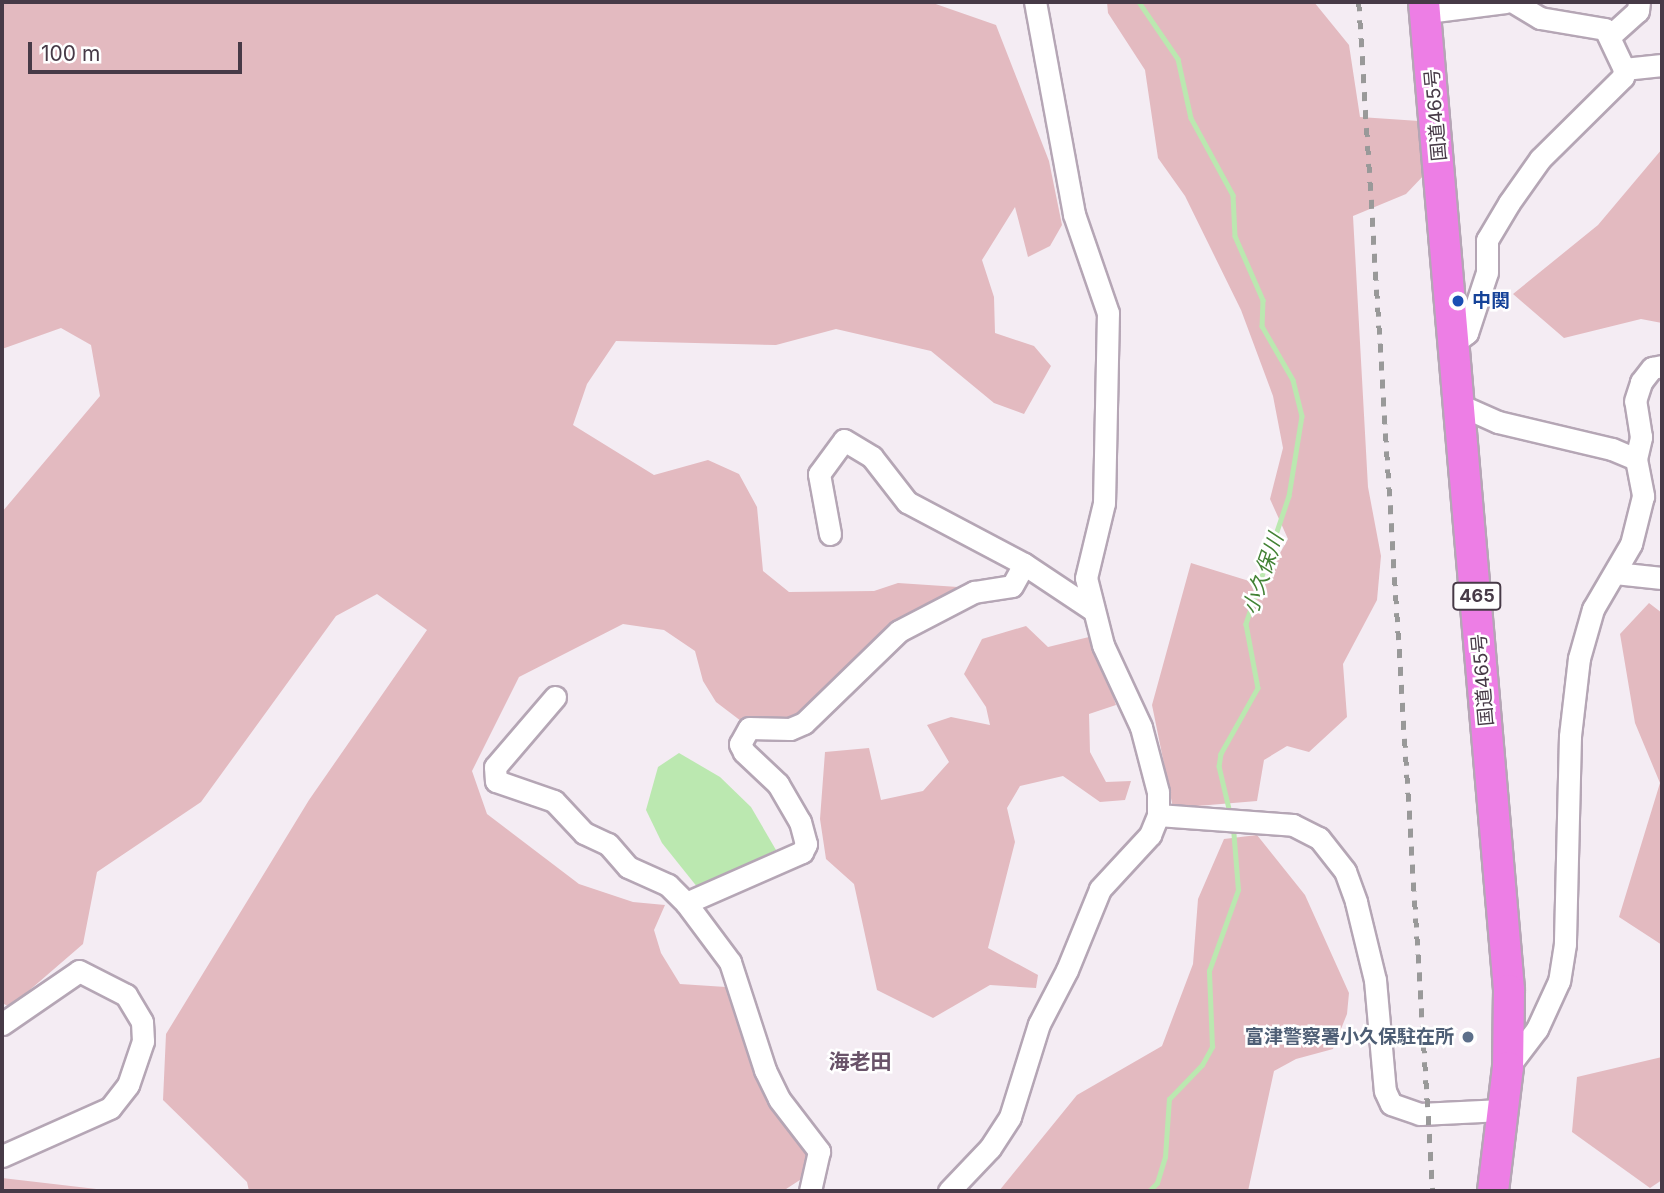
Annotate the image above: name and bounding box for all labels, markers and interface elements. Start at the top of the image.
scale bar [32,28,245,72]
text: 100 m [41,41,100,66]
street label: 国道465号 [1421,68,1451,162]
place label: 中関 [1472,290,1510,312]
marker: 中関 [1450,293,1466,309]
water label: 小久保川 [1237,530,1289,618]
road number: 465 [1451,582,1503,610]
street label: 国道465号 [1468,633,1498,727]
place label: 富津警察署小久保駐在所 [1245,1026,1454,1048]
marker: 富津警察署小久保駐在所 [1460,1029,1476,1045]
district label: 海老田 [829,1049,891,1075]

